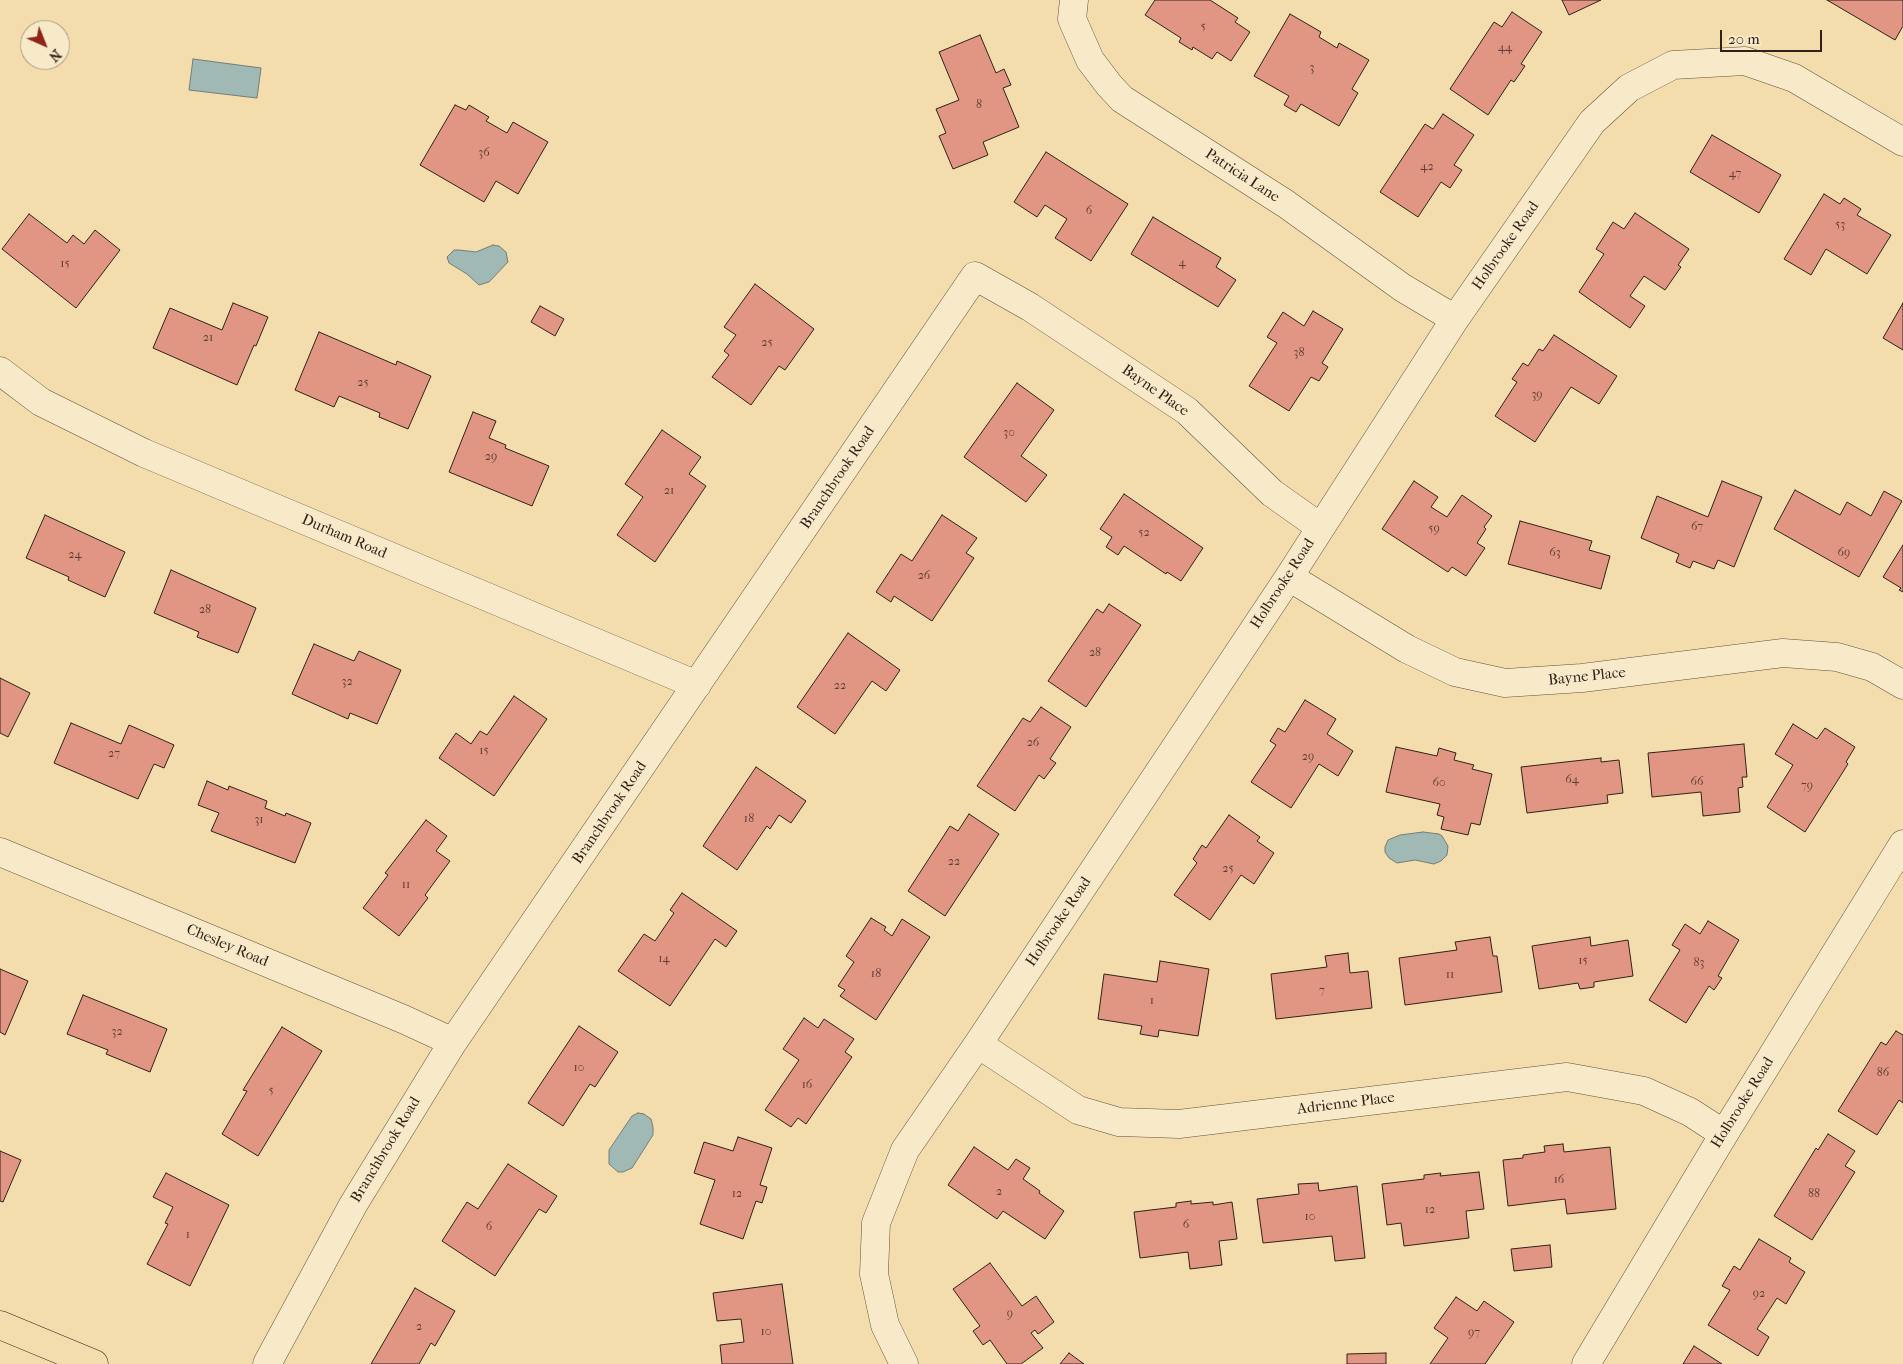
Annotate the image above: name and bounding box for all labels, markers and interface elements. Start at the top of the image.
north arrow [20,20,70,70]
house number: 5 [1200,20,1206,34]
scale bar [1723,20,1826,52]
text: 20 m [1728,30,1760,48]
house number: 44 [1498,41,1512,55]
text: N [45,46,65,65]
house number: 3 [1310,61,1314,75]
house number: 8 [976,98,982,112]
street label: Patricia Lane [1201,145,1283,207]
house number: 36 [478,146,490,160]
house number: 42 [1420,160,1434,174]
house number: 47 [1729,167,1741,181]
street label: Holbrooke Road [1469,198,1543,294]
house number: 6 [1086,204,1092,218]
house number: 53 [1835,218,1845,232]
house number: 4 [1178,256,1186,270]
house number: 15 [60,257,70,271]
house number: 21 [203,331,213,345]
house number: 25 [761,336,773,350]
house number: 38 [1294,346,1304,360]
street label: Bayne Place [1118,361,1192,421]
house number: 25 [357,376,369,390]
house number: 39 [1531,388,1543,402]
street label: Branchbrook Road [797,423,879,533]
house number: 30 [1003,426,1015,440]
house number: 29 [485,450,497,464]
house number: 21 [664,484,674,498]
street label: Durham Road [299,511,389,563]
house number: 67 [1691,520,1703,534]
house number: 59 [1428,522,1440,536]
house number: 52 [1138,526,1150,540]
street label: Holbrooke Road [1247,536,1319,632]
house number: 63 [1549,546,1561,560]
house number: 69 [1838,546,1850,560]
house number: 24 [68,548,82,562]
house number: 26 [918,569,930,583]
house number: 28 [199,603,211,617]
house number: 28 [1089,646,1101,660]
street label: Bayne Place [1547,664,1627,690]
house number: 32 [341,675,353,689]
house number: 22 [834,679,846,693]
house number: 26 [1027,736,1039,750]
house number: 15 [479,744,489,758]
house number: 27 [108,747,120,761]
house number: 29 [1302,750,1314,764]
street label: Branchbrook Road [569,758,651,868]
house number: 64 [1565,773,1579,787]
house number: 66 [1691,775,1703,789]
house number: 60 [1432,776,1446,790]
house number: 79 [1801,779,1813,793]
house number: 18 [744,812,754,826]
house number: 31 [254,813,264,827]
house number: 22 [948,855,960,869]
house number: 25 [1222,862,1234,876]
street label: Holbrooke Road [1022,874,1096,970]
house number: 11 [402,878,410,892]
street label: Chesley Road [183,921,271,971]
house number: 14 [658,952,670,966]
house number: 15 [1578,954,1588,968]
house number: 83 [1694,956,1704,970]
house number: 18 [871,967,881,981]
house number: 11 [1446,968,1454,982]
house number: 7 [1319,984,1325,998]
house number: 1 [1150,994,1154,1008]
house number: 32 [111,1025,123,1039]
street label: Holbrooke Road [1708,1054,1778,1152]
house number: 10 [574,1061,584,1075]
house number: 86 [1877,1066,1889,1080]
house number: 16 [802,1078,812,1092]
house number: 5 [268,1084,274,1098]
street label: Adrienne Place [1296,1089,1396,1119]
street label: Branchbrook Road [347,1094,425,1206]
house number: 16 [1554,1173,1564,1187]
house number: 2 [996,1185,1002,1199]
house number: 12 [732,1187,742,1201]
house number: 88 [1808,1187,1820,1201]
house number: 12 [1425,1203,1435,1217]
house number: 10 [1305,1210,1315,1224]
house number: 6 [1183,1218,1189,1232]
house number: 6 [486,1220,492,1234]
house number: 1 [186,1228,190,1242]
house number: 92 [1753,1287,1765,1301]
house number: 9 [1007,1307,1013,1321]
house number: 2 [416,1320,422,1334]
house number: 10 [761,1325,771,1339]
house number: 97 [1468,1326,1480,1340]

